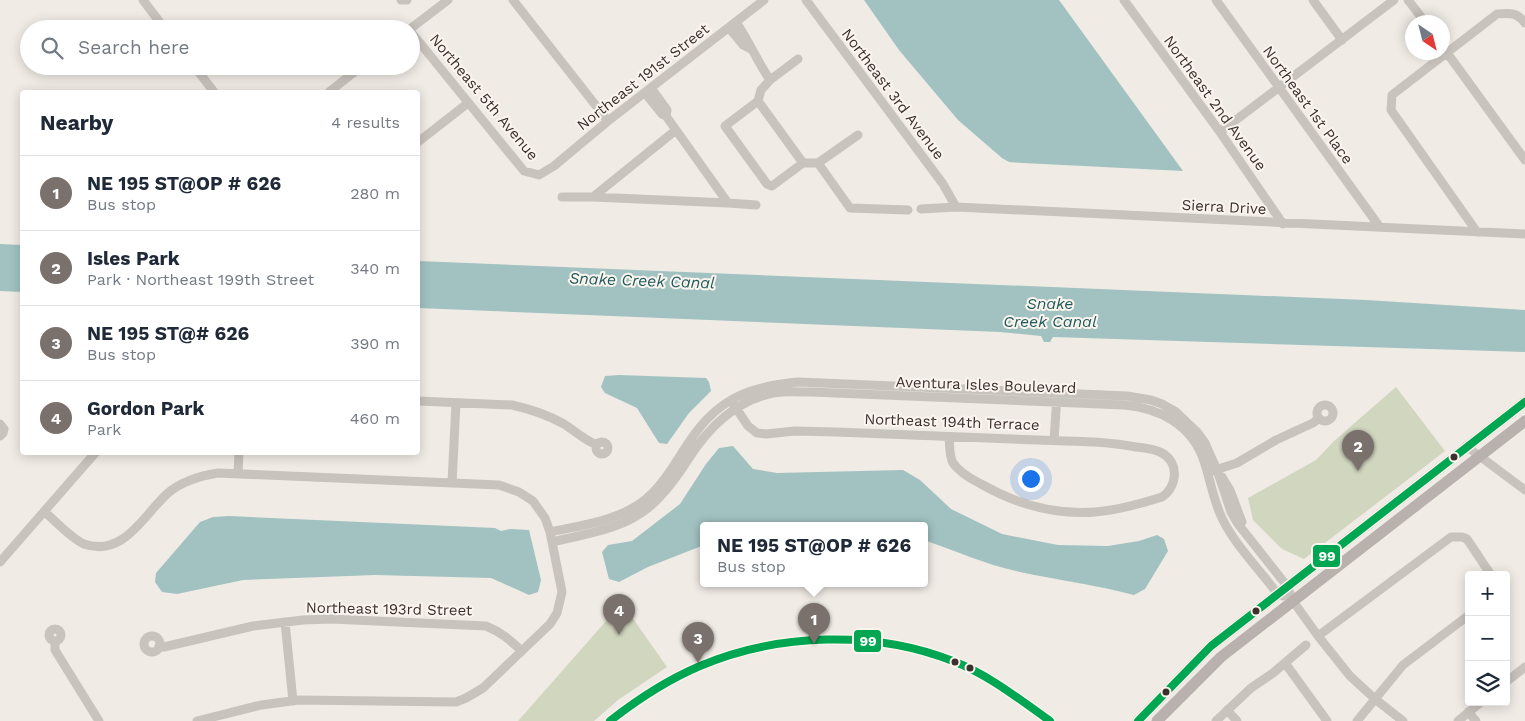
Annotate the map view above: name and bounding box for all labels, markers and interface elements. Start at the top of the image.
north arrow [1405,15,1450,60]
street label: Northeast 191st Street [573,19,713,134]
search box [20,20,420,75]
street label: Northeast 3rd Avenue [838,25,948,163]
street label: Northeast 5th Avenue [426,30,542,164]
street label: Northeast 2nd Avenue [1160,32,1270,174]
icon: search [38,34,66,62]
text: Search here [78,36,189,59]
street label: Northeast 1st Place [1259,42,1357,168]
text: Nearby [40,110,113,135]
text: 4 results [331,113,400,132]
text: NE 195 ST@OP # 626 [87,172,281,195]
text: 1 [53,184,59,203]
text: 280 m [350,184,400,203]
text: Bus stop [87,195,156,214]
street label: Sierra Drive [1181,196,1267,218]
text: Isles Park [87,247,180,270]
text: 2 [51,259,61,278]
text: 340 m [350,259,400,278]
water label: Snake Creek Canal [569,268,715,293]
text: Park · Northeast 199th Street [87,270,314,289]
water label: Snake Creek Canal [1003,294,1097,331]
text: NE 195 ST@# 626 [87,322,249,345]
text: 3 [51,334,61,353]
text: 390 m [350,334,400,353]
text: Bus stop [87,345,156,364]
street label: Aventura Isles Boulevard [895,373,1077,397]
text: Gordon Park [87,397,204,420]
text: 4 [51,409,61,428]
text: 460 m [350,409,400,428]
street label: Northeast 194th Terrace [864,410,1040,434]
text: Park [87,420,121,439]
pin: 2 [1342,430,1374,471]
unlabelled marker [1449,452,1459,462]
your location [1018,466,1044,492]
popup [700,522,928,587]
text: NE 195 ST@OP # 626 [717,534,911,557]
line badge: 99 [1312,544,1341,568]
text: 99 [1318,548,1336,564]
text: Bus stop [717,557,786,576]
map controls [1465,571,1510,706]
button: + [1465,571,1510,616]
pin: 4 [603,594,635,635]
street label: Northeast 193rd Street [306,599,473,619]
pin: 1 [798,603,830,644]
unlabelled marker [1251,606,1261,616]
button: − [1465,616,1510,661]
pin: 3 [682,622,714,663]
line badge: 99 [853,629,882,653]
text: 99 [859,633,877,649]
unlabelled marker [950,657,960,667]
button: layers [1465,661,1510,706]
unlabelled marker [965,663,975,673]
unlabelled marker [1161,687,1171,697]

